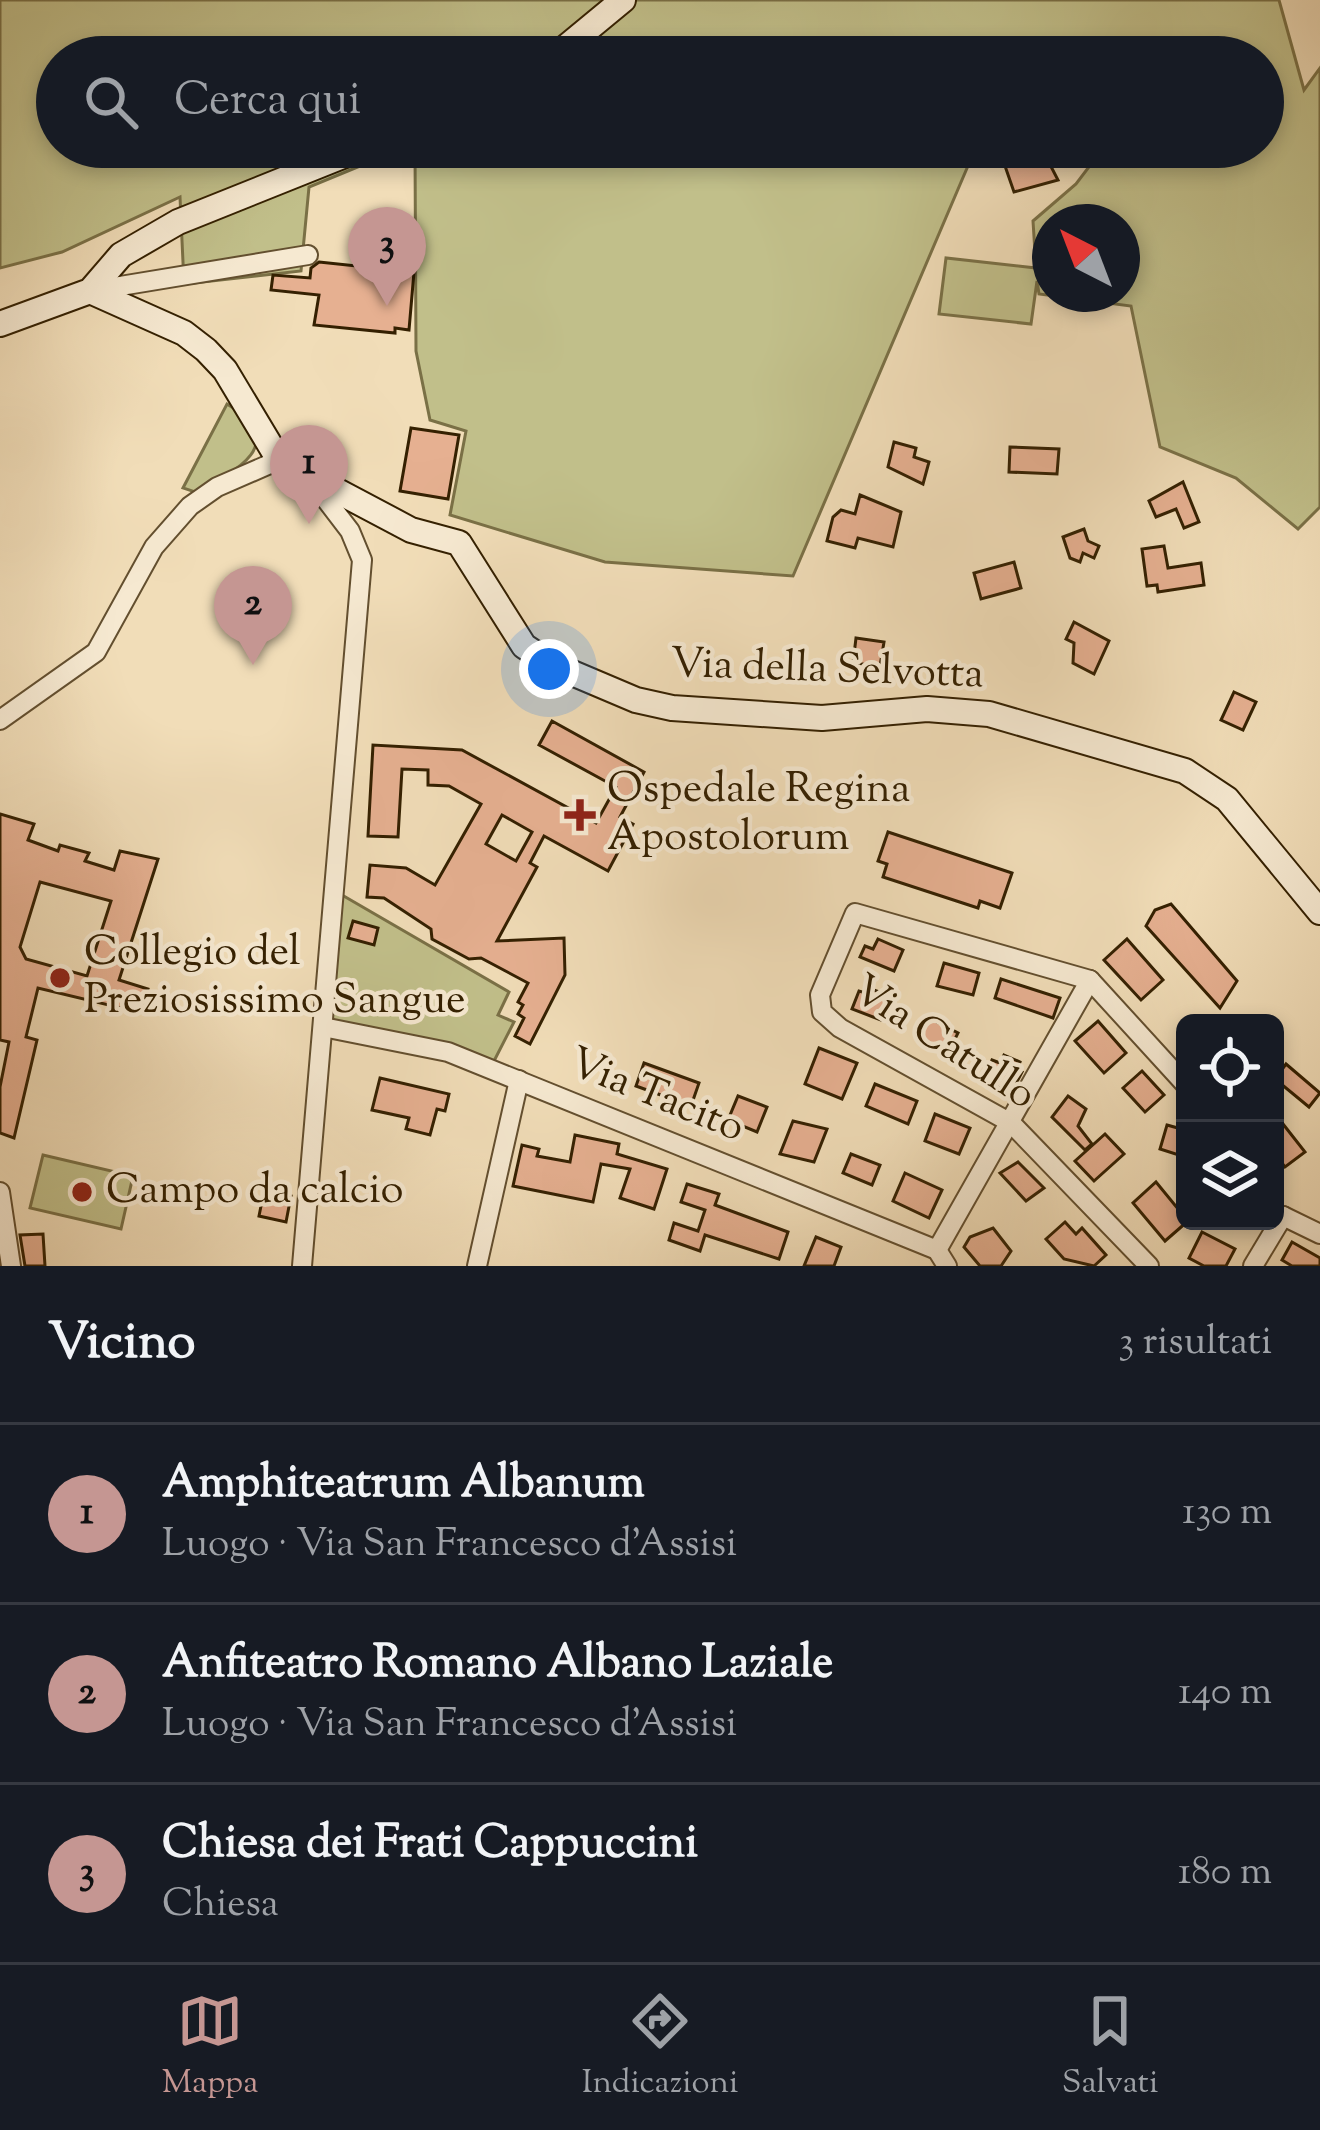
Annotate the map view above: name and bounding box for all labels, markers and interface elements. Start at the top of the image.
search box [36,36,1284,168]
icon: search [78,69,144,135]
text: Cerca qui [174,70,361,135]
north arrow [1032,204,1140,312]
pin: 3 [348,207,426,306]
pin: 1 [270,425,348,524]
pin: 2 [214,566,292,665]
street label: Via della Selvotta [669,636,985,706]
your location [519,639,579,699]
place label: Ospedale Regina Apostolorum [607,761,910,869]
marker: Ospedale Regina Apostolorum [564,799,596,831]
place label: Collegio del Preziosissimo Sangue [84,924,466,1032]
street label: Via Catullo [839,962,1047,1126]
marker: Collegio del Preziosissimo Sangue [47,965,73,991]
map controls [1176,1014,1284,1230]
button: locate [1176,1014,1284,1122]
street label: Via Tacito [559,1035,753,1159]
button: layers [1176,1122,1284,1230]
place label: Campo da calcio [106,1162,404,1222]
marker: Campo da calcio [69,1179,95,1205]
text: Vicino [48,1308,195,1381]
text: 3 risultati [1119,1316,1272,1372]
text: Amphiteatrum Albanum [162,1453,645,1518]
text: 1 [80,1486,94,1542]
text: 130 m [1182,1486,1272,1542]
text: Luogo · Via San Francesco d'Assisi [162,1518,737,1574]
text: Anfiteatro Romano Albano Laziale [162,1633,833,1698]
text: 2 [78,1666,96,1722]
text: 140 m [1178,1666,1272,1722]
text: Luogo · Via San Francesco d'Assisi [162,1698,737,1754]
text: Chiesa dei Frati Cappuccini [162,1813,698,1878]
text: 3 [79,1846,95,1902]
text: 180 m [1178,1846,1272,1902]
text: Chiesa [162,1878,279,1934]
tab: Mappa [162,1988,258,2108]
tab: Indicazioni [582,1988,738,2108]
tab: Salvati [1062,1988,1158,2108]

